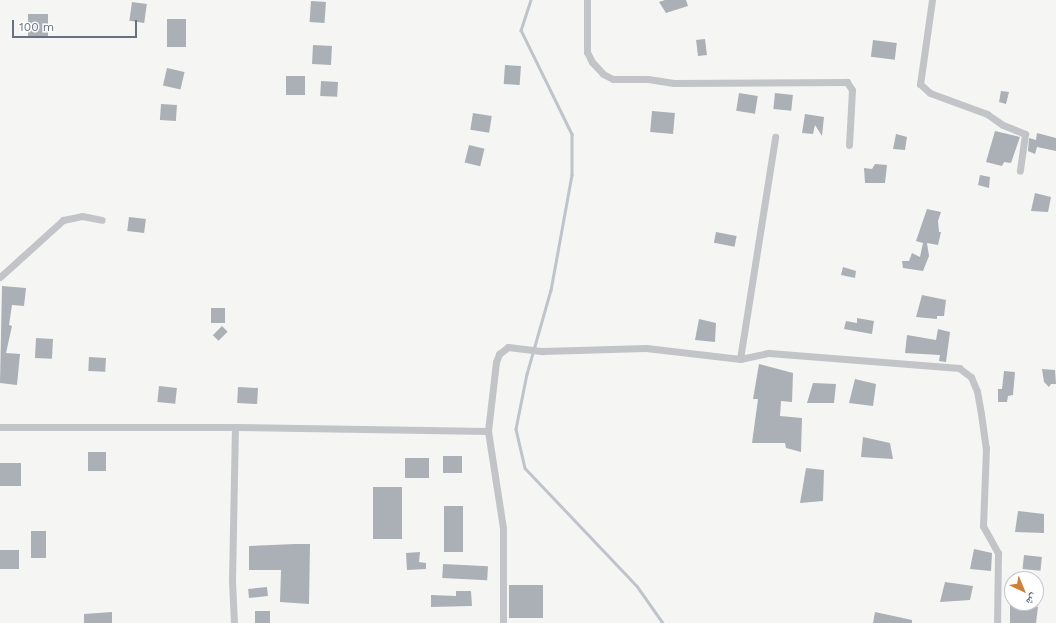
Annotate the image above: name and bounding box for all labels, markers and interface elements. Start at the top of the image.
scale bar [14,12,139,38]
text: 100 m [19,20,54,34]
north arrow [1004,571,1044,611]
text: ش [1023,591,1041,608]

